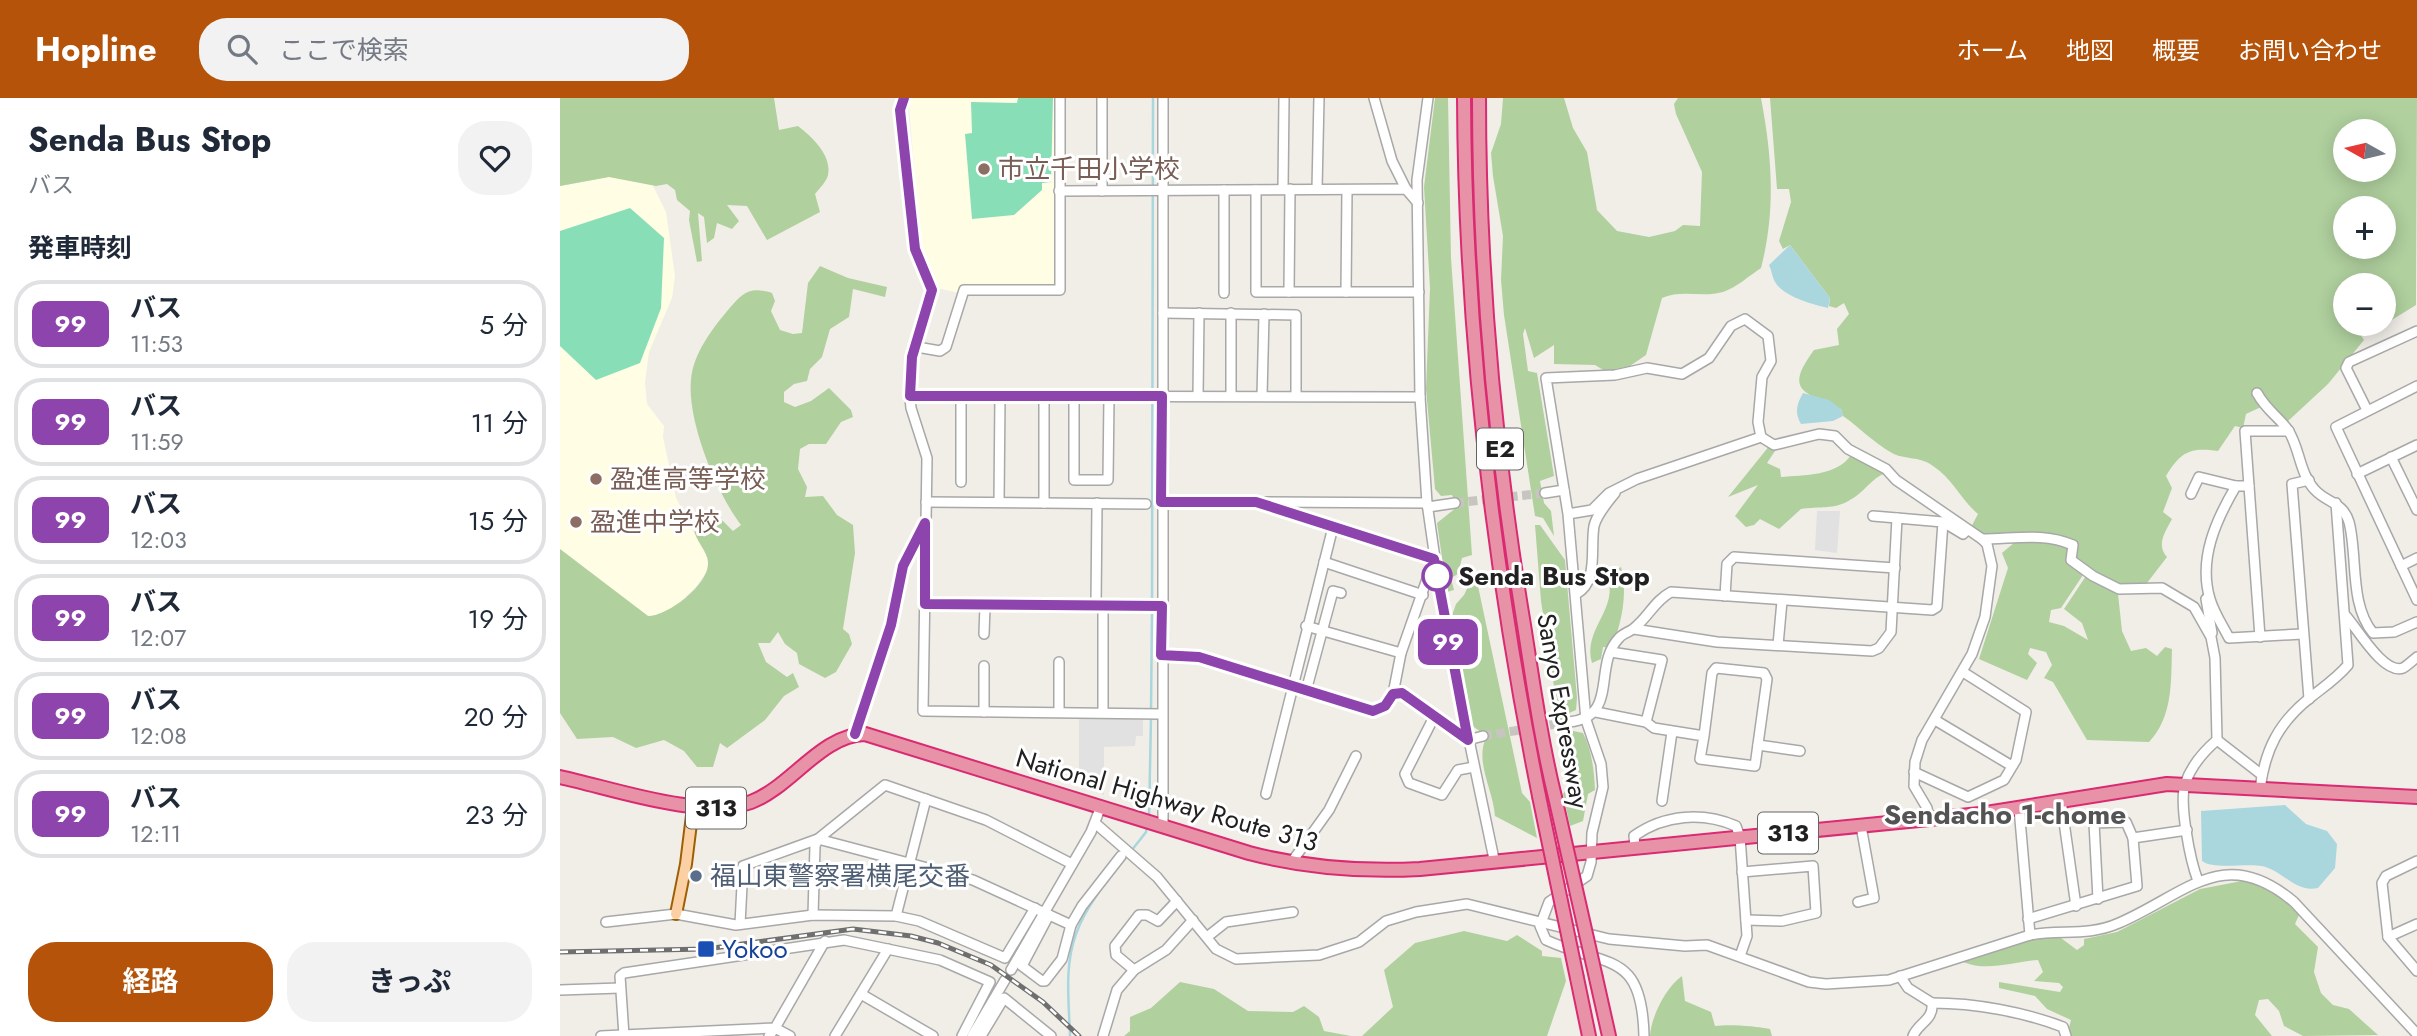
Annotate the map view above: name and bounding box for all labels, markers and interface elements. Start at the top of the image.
search box [199,18,689,81]
text: Hopline [35,26,157,73]
icon: search [223,30,261,68]
text: ここで検索 [279,31,409,69]
text: ホーム [1957,33,2028,68]
text: 地図 [2066,33,2114,68]
text: 概要 [2152,33,2200,68]
text: お問い合わせ [2238,33,2382,68]
text: Senda Bus Stop [28,116,271,163]
north arrow [2333,119,2396,182]
map controls [2333,119,2396,336]
button: heart [458,121,532,195]
place label: 市立千田小学校 [998,150,1180,188]
marker: 市立千田小学校 [976,161,992,177]
text: バス [28,168,74,202]
button: + [2333,196,2396,259]
text: 発車時刻 [28,229,132,267]
button: − [2333,273,2396,336]
text: バス [130,289,182,327]
text: 99 [54,306,87,341]
text: 5 分 [480,306,528,344]
text: 11:53 [130,327,183,361]
text: バス [130,387,182,425]
text: 99 [54,404,87,439]
text: 11 分 [471,404,528,442]
text: 11:59 [130,425,184,459]
road number: E2 [1477,428,1523,470]
place label: 盈進高等学校 [610,460,766,498]
marker: 盈進高等学校 [588,471,604,487]
text: バス [130,485,182,523]
text: 99 [54,502,87,537]
text: 15 分 [468,502,528,540]
place label: 盈進中学校 [590,503,720,541]
marker: 盈進中学校 [568,514,584,530]
text: 12:03 [130,523,187,557]
place label: Senda Bus Stop [1458,557,1650,595]
marker: Senda Bus Stop [1422,561,1452,591]
text: バス [130,583,182,621]
text: 99 [54,600,87,635]
text: 19 分 [468,600,528,638]
street label: Sanyo Expressway [1527,610,1599,812]
line badge: 99 [1416,619,1480,665]
text: 12:07 [130,621,186,655]
text: 99 [1432,624,1464,659]
text: バス [130,681,182,719]
text: 99 [54,698,87,733]
text: 20 分 [464,698,528,736]
text: 12:08 [130,719,187,753]
street label: National Highway Route 313 [1011,739,1323,861]
text: バス [130,779,182,817]
road number: 313 [686,788,746,828]
district label: Sendacho 1-chome [1884,794,2126,835]
text: 99 [54,796,87,831]
text: 23 分 [465,796,528,834]
road number: 313 [1758,812,1818,854]
text: 12:11 [130,817,181,851]
place label: 福山東警察署横尾交番 [710,857,970,895]
marker: 福山東警察署横尾交番 [688,868,704,884]
place label: Yokoo [722,930,788,968]
marker: Yokoo [696,939,716,959]
button: 経路 [28,942,273,1022]
button: きっぷ [287,942,532,1022]

